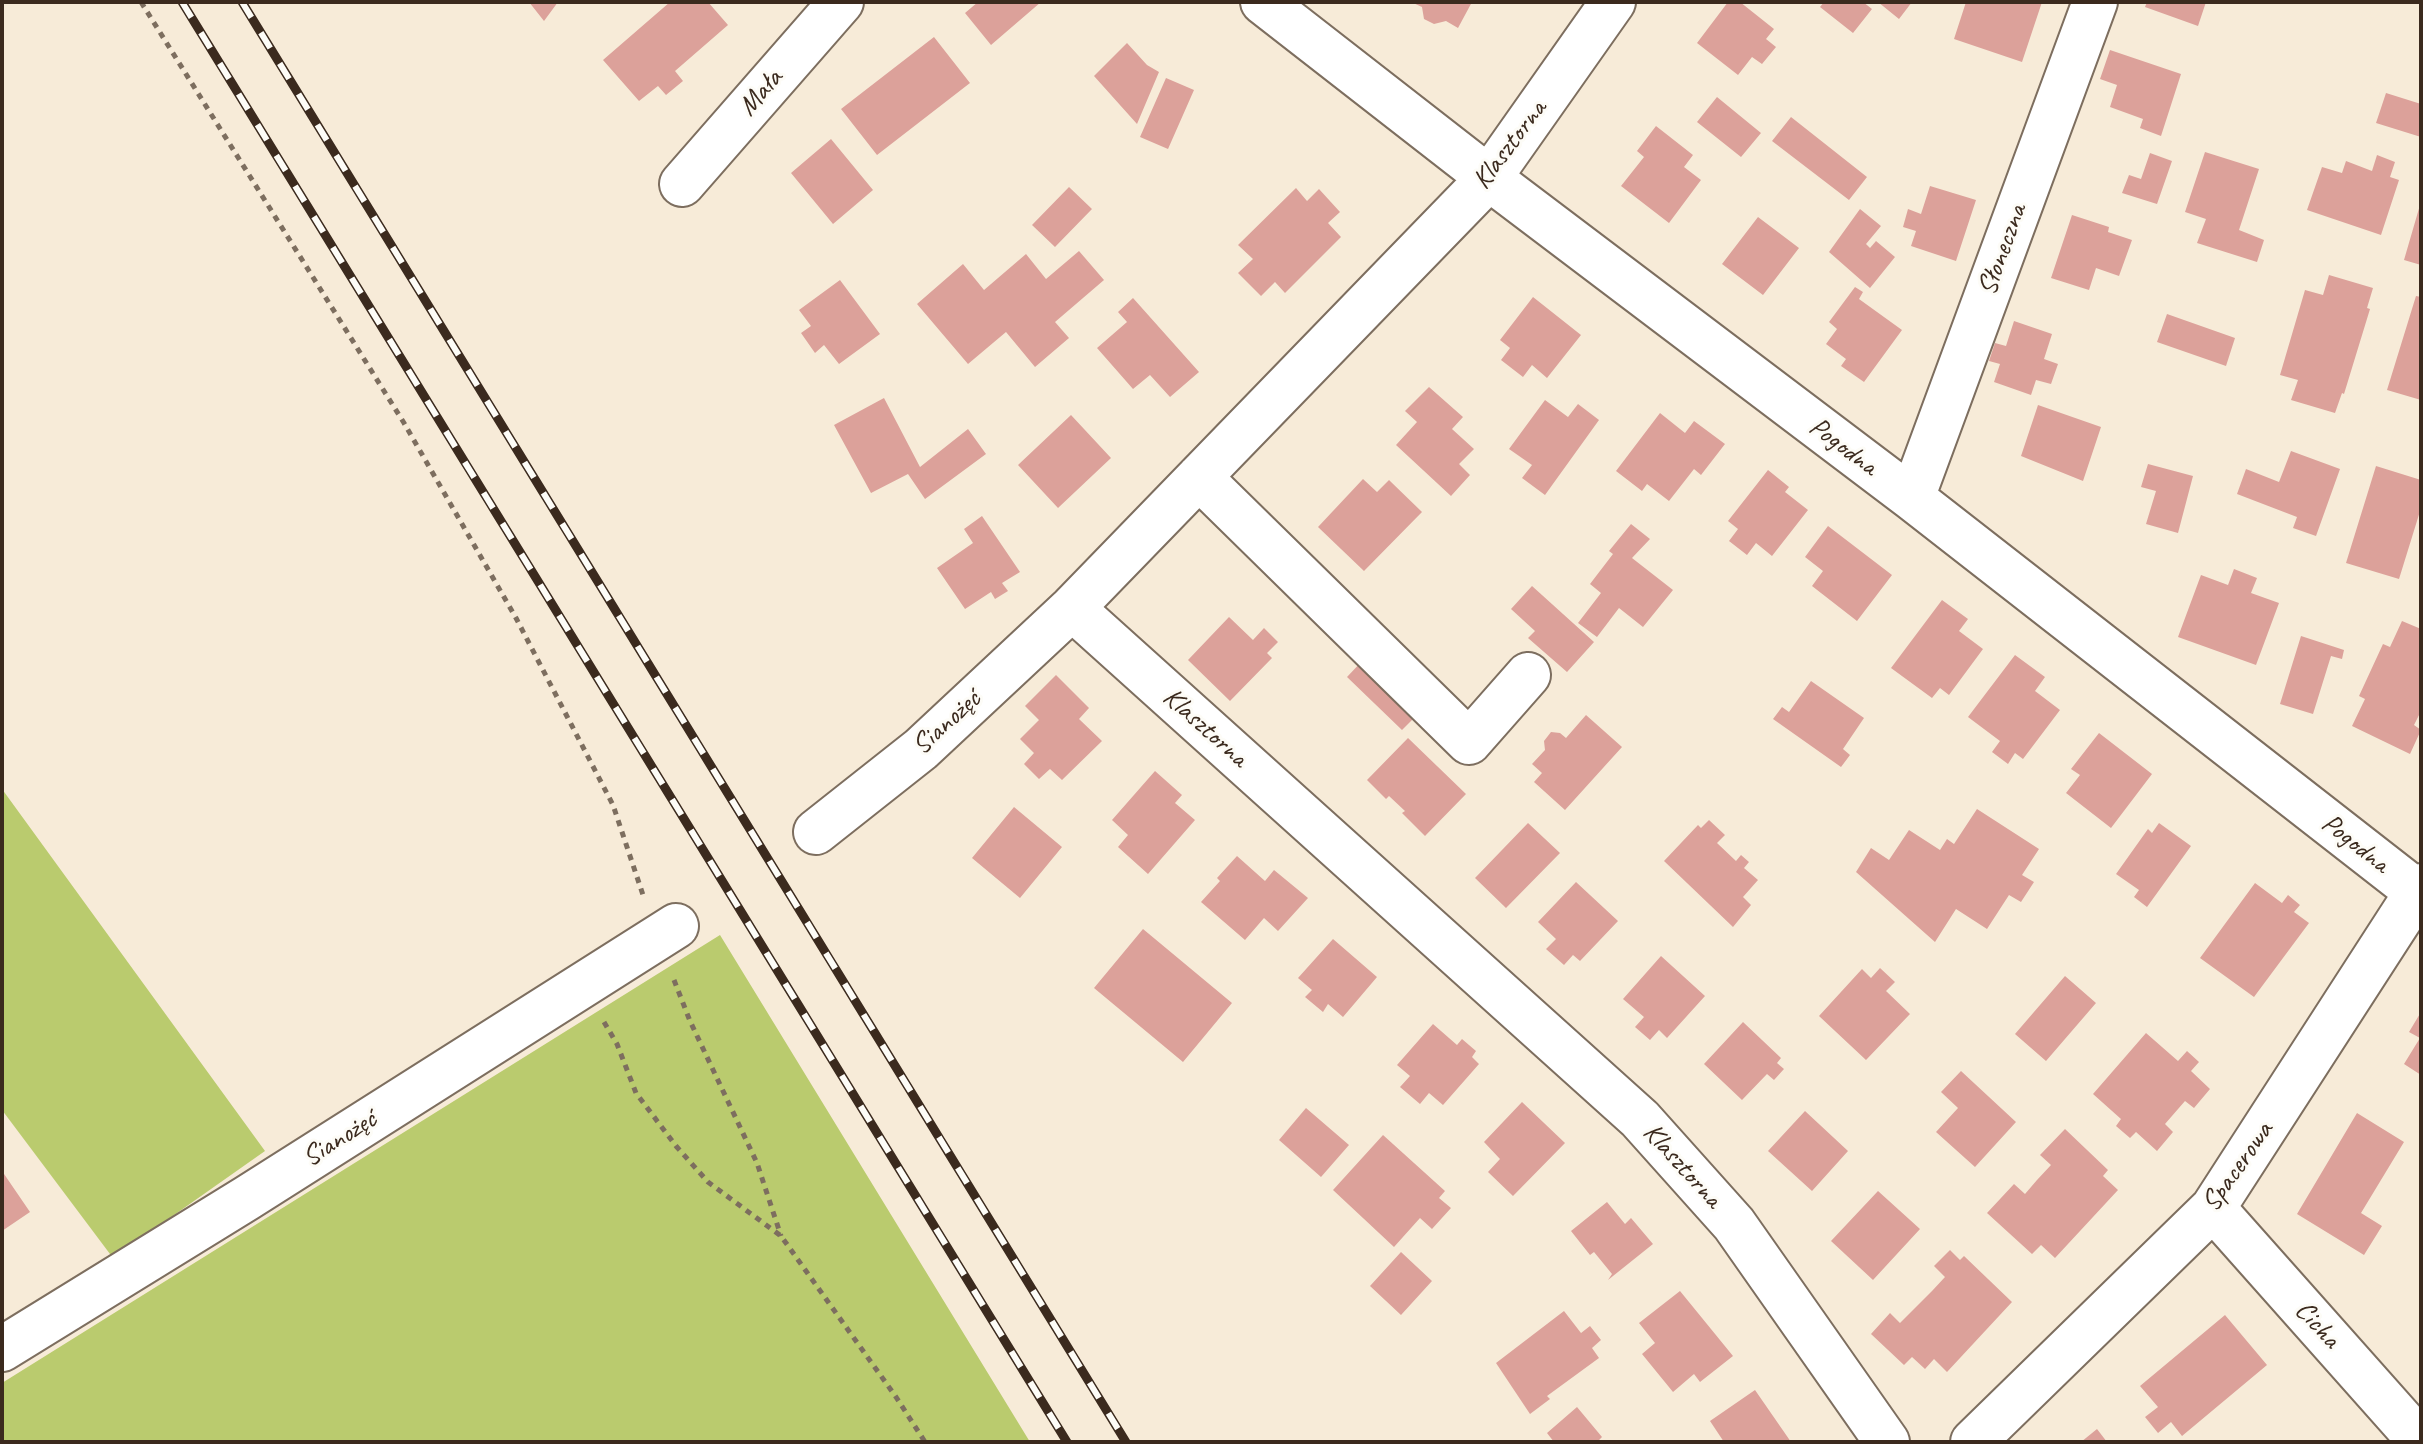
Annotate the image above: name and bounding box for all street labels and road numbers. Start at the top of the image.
street label: Mała [732,63,790,123]
street label: Klasztorna [1466,94,1554,196]
street label: Słoneczna [1971,200,2035,300]
street label: Pogodna [1802,410,1884,484]
street label: Klasztorna [1156,681,1254,775]
street label: Sianożęć [906,683,988,763]
street label: Pogodna [2314,807,2396,881]
street label: Sianożęć [297,1103,383,1175]
street label: Spacerowa [2195,1116,2281,1218]
street label: Klasztorna [1635,1117,1729,1215]
street label: Cicha [2287,1294,2347,1356]

